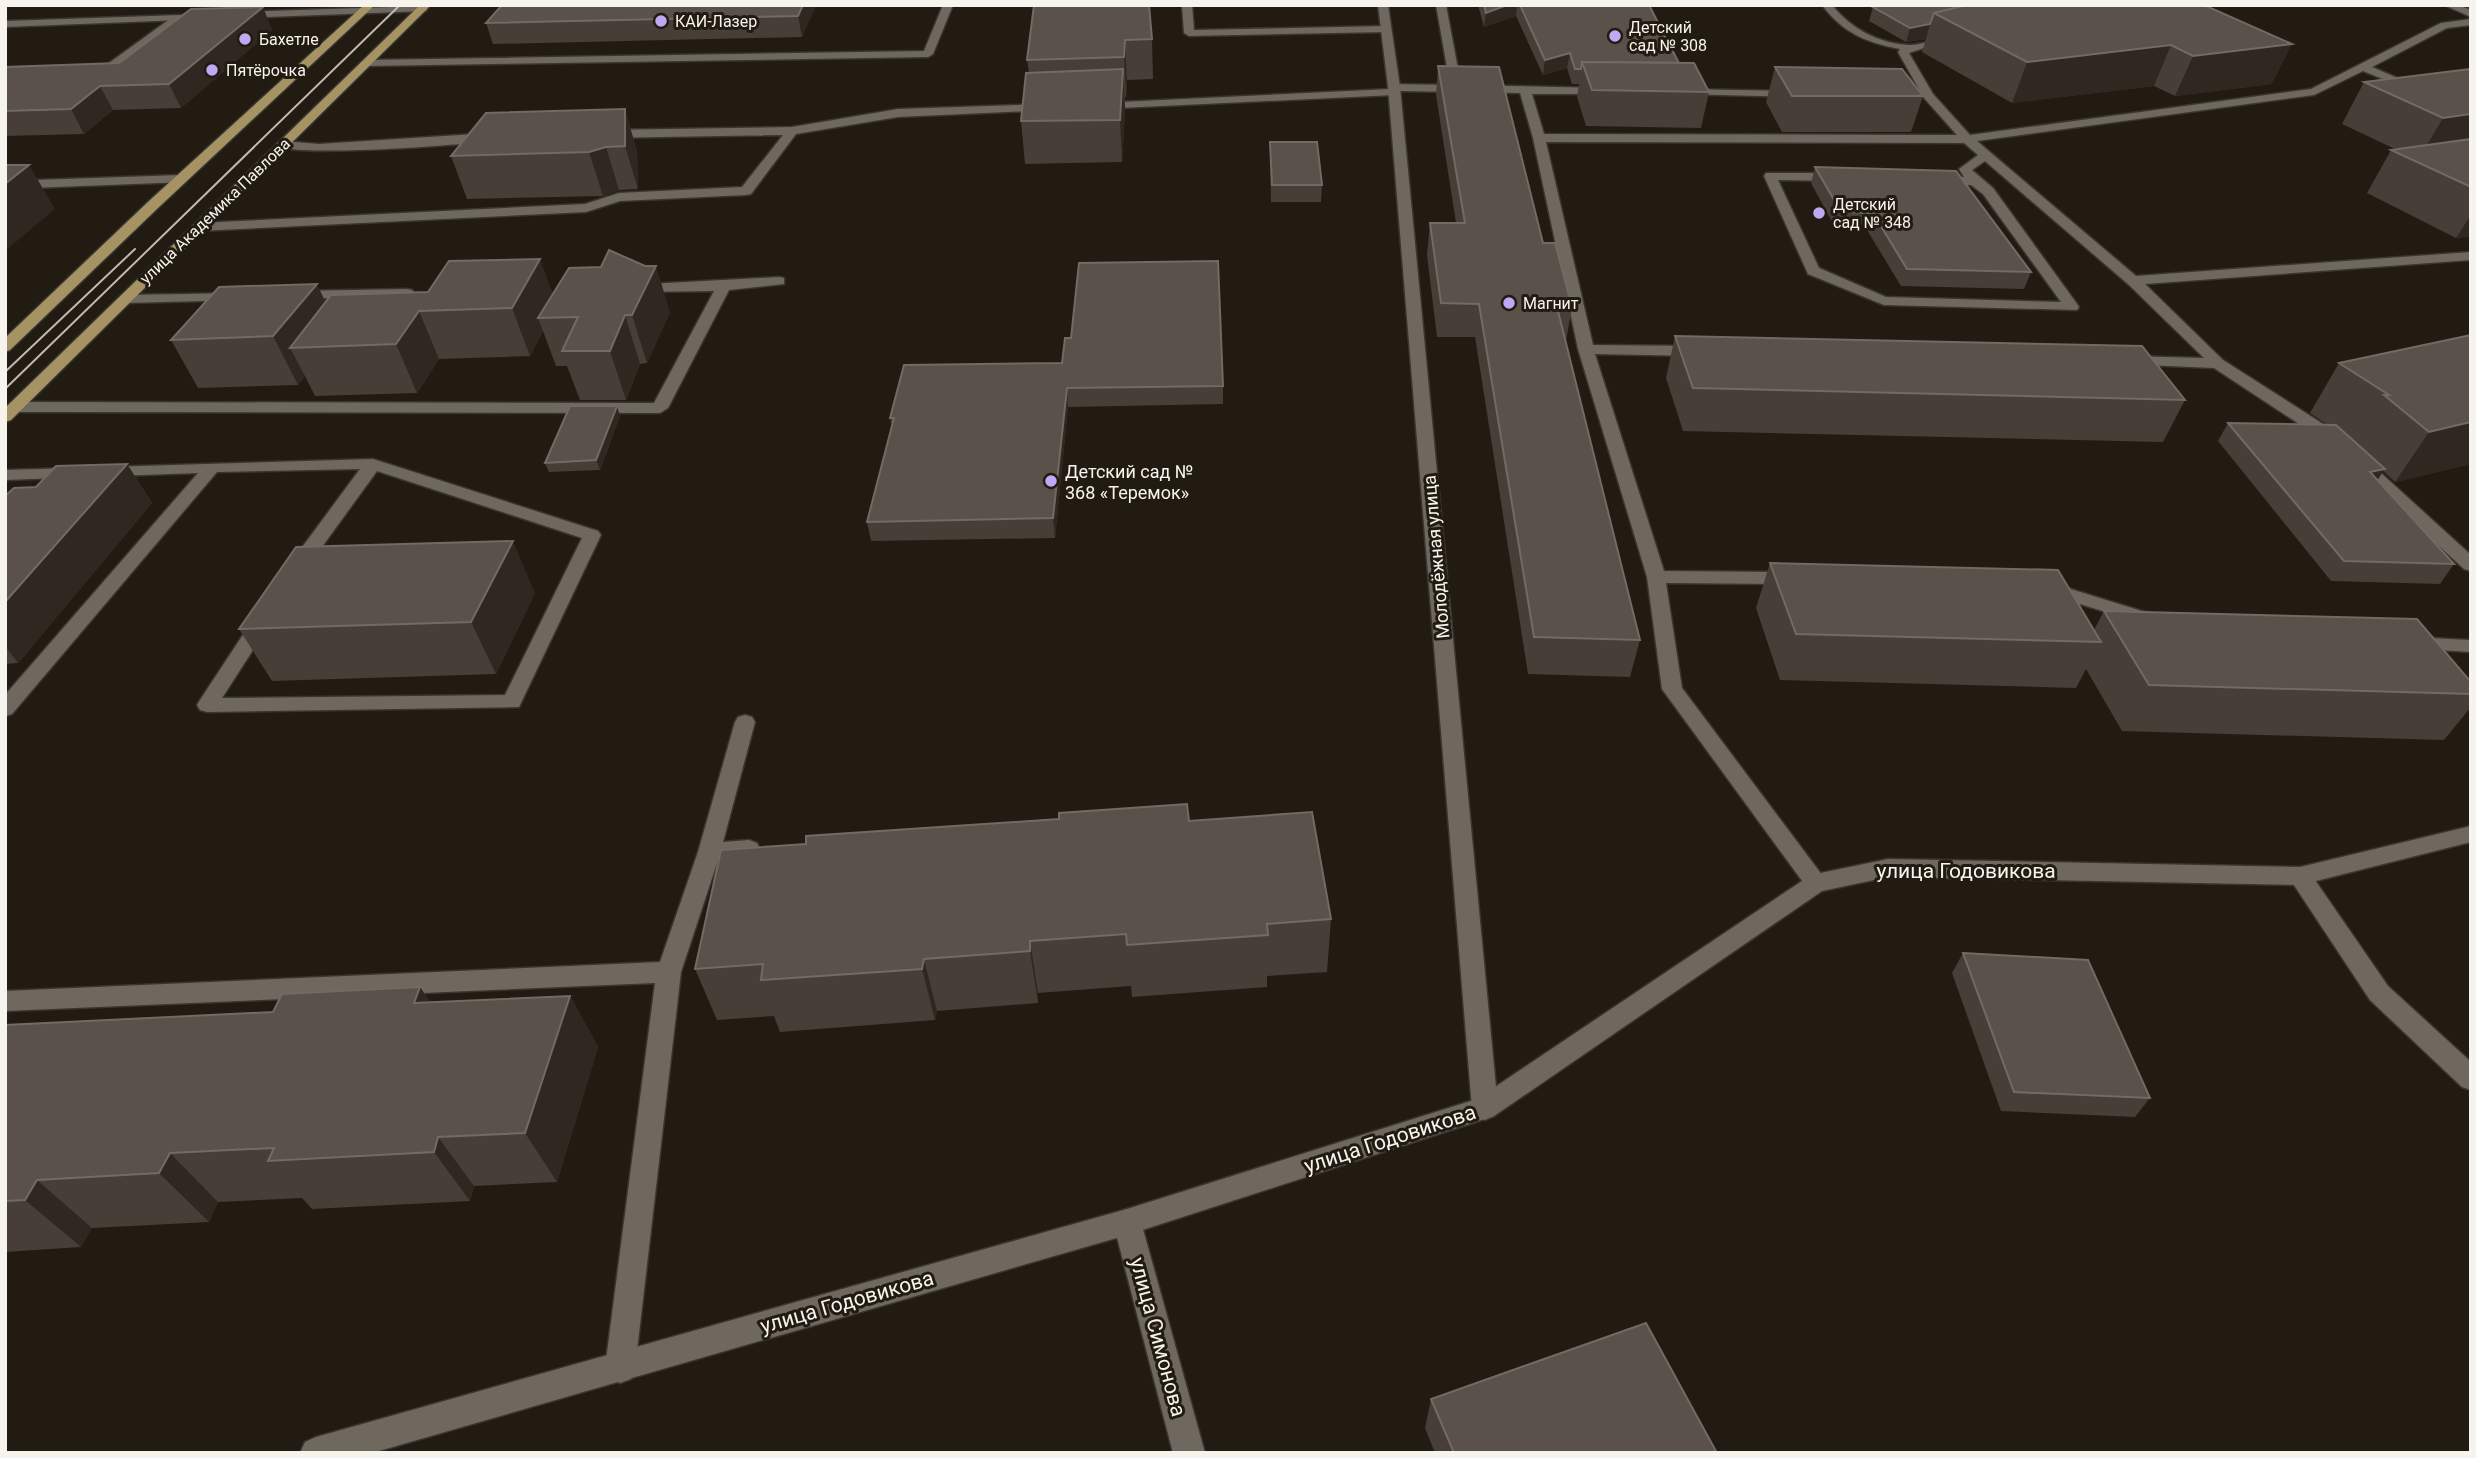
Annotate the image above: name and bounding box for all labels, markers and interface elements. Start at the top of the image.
place label: КАИ-Лазер [675,12,757,31]
marker: КАИ-Лазер [653,13,669,29]
place label: Детский сад № 308 [1629,18,1707,55]
marker: Детский сад № 308 [1607,28,1623,44]
place label: Бахетле [259,30,319,49]
marker: Бахетле [237,31,253,47]
place label: Пятёрочка [226,61,306,80]
marker: Пятёрочка [204,62,220,78]
street label: улица Академика Павлова [136,134,294,288]
place label: Детский сад № 348 [1833,195,1911,232]
marker: Детский сад № 348 [1811,205,1827,221]
place label: Магнит [1523,294,1579,313]
marker: Магнит [1501,295,1517,311]
place label: Детский сад № 368 «Теремок» [1065,461,1193,503]
marker: Детский сад № 368 «Теремок» [1043,473,1059,489]
street label: Молодёжная улица [1418,474,1454,640]
street label: улица Годовикова [1876,859,2056,883]
street label: улица Годовикова [1301,1100,1479,1178]
street label: улица Симонова [1125,1255,1191,1419]
street label: улица Годовикова [758,1266,936,1338]

